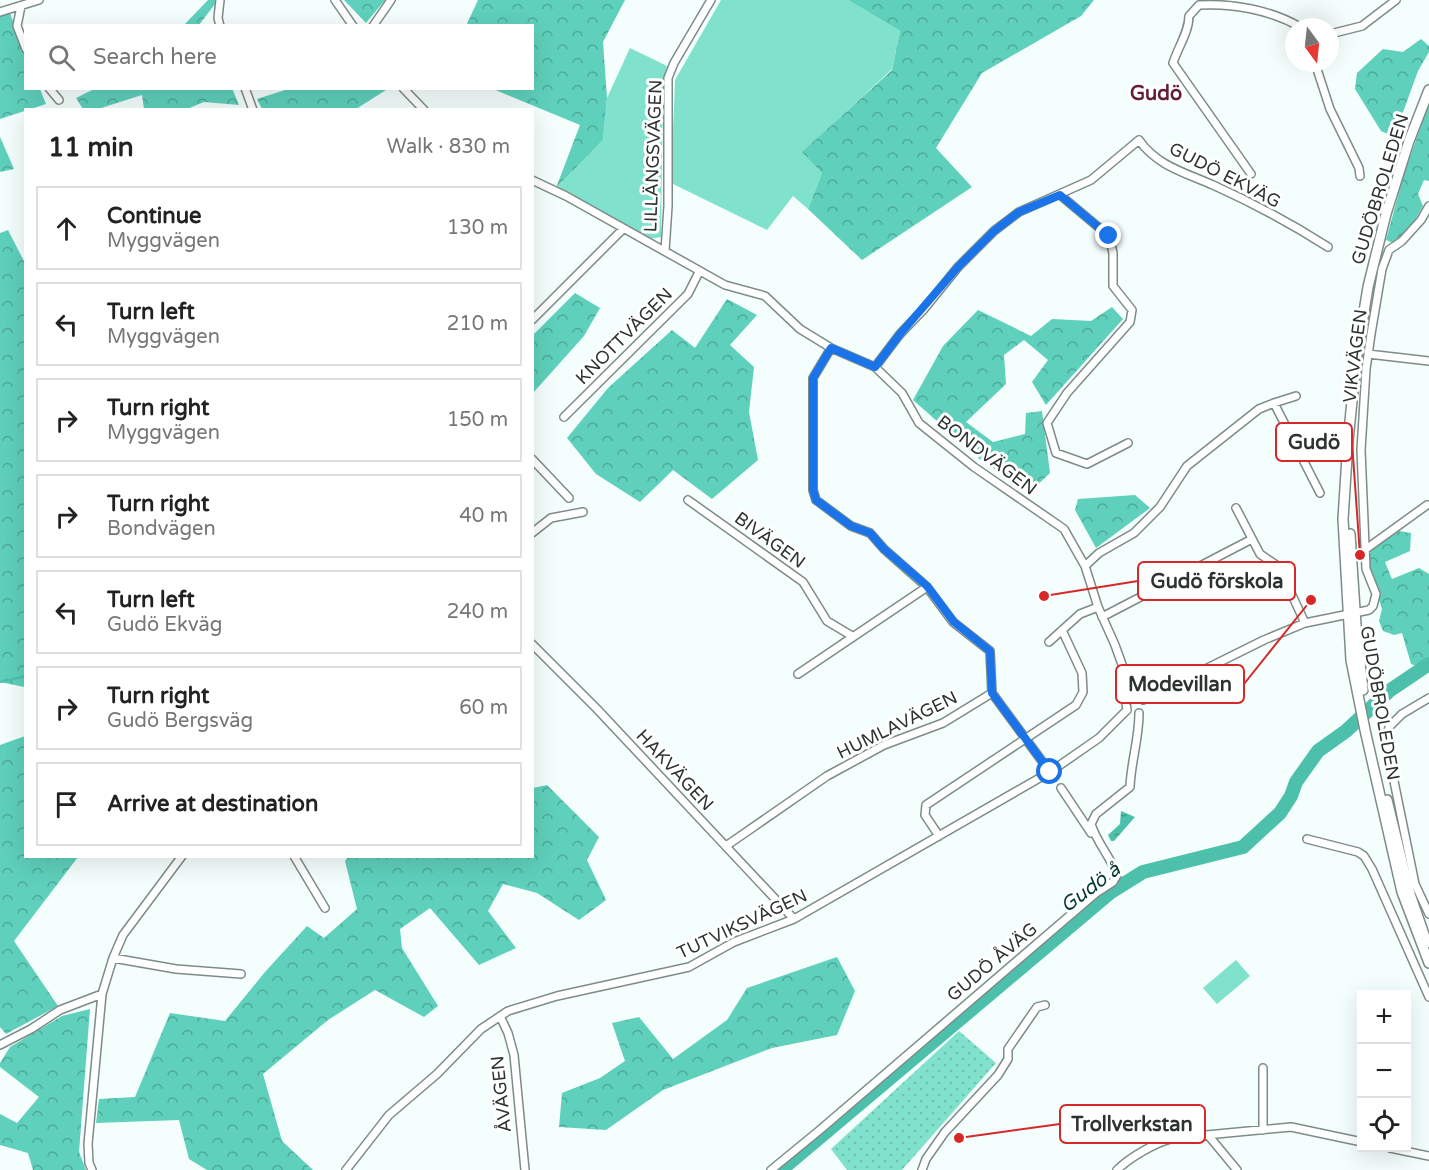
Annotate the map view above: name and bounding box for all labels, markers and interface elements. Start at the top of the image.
north arrow [1285,18,1339,72]
search box [24,24,534,90]
icon: search [45,41,78,74]
text: Search here [93,44,217,70]
street label: LILLÄNGSVÄGEN [639,79,667,233]
district label: Gudö [1130,82,1182,106]
street label: GUDÖBROLEDEN [1347,111,1413,267]
text: 11 min [48,132,134,163]
text: Walk · 830 m [387,135,510,159]
street label: GUDÖ EKVÄG [1166,137,1284,213]
text: Continue [107,203,202,229]
icon: ahead [50,212,83,245]
text: 130 m [447,216,508,240]
route end [1095,222,1121,248]
text: Myggvägen [107,229,220,253]
street label: KNOTTVÄGEN [571,283,677,389]
text: Turn left [107,299,195,325]
icon: left [50,308,83,341]
street label: VIKVÄGEN [1338,308,1372,404]
text: 210 m [447,312,508,336]
text: Myggvägen [107,325,220,349]
text: Turn right [107,395,209,421]
icon: right [50,404,83,437]
text: 150 m [447,408,508,432]
street label: BONDVÄGEN [933,410,1041,500]
text: Myggvägen [107,421,220,445]
callout: Gudö [1276,423,1352,461]
text: Gudö [1288,431,1340,455]
text: Turn right [107,491,209,517]
icon: right [50,500,83,533]
text: 40 m [459,504,508,528]
street label: BIVÄGEN [730,507,810,573]
text: Bondvägen [107,517,216,541]
callout: Gudö förskola [1138,562,1295,600]
text: Gudö förskola [1151,570,1283,594]
text: Turn left [107,587,195,613]
icon: left [50,596,83,629]
text: 240 m [447,600,508,624]
text: Gudö Ekväg [107,613,222,637]
street label: GUDÖBROLEDEN [1356,624,1404,782]
callout: Modevillan [1116,665,1244,703]
text: Modevillan [1128,673,1232,697]
text: Turn right [107,683,209,709]
street label: HUMLAVÄGEN [833,686,961,764]
icon: right [50,692,83,725]
text: 60 m [459,696,508,720]
text: Gudö Bergsväg [107,709,253,733]
street label: HAKVÄGEN [632,725,718,815]
route start [1036,758,1062,784]
icon: arrive [50,788,83,821]
text: Arrive at destination [107,791,318,817]
water label: Gudö å [1056,857,1126,918]
street label: TUTVIKSVÄGEN [673,884,811,964]
street label: GUDÖ ÅVÄG [942,918,1042,1006]
map controls [1357,990,1411,1152]
button: + [1357,990,1411,1044]
button: − [1357,1044,1411,1098]
street label: ÅVÄGEN [486,1055,516,1133]
button: locate [1357,1098,1411,1152]
callout: Trollverkstan [1060,1105,1205,1143]
text: Trollverkstan [1070,1113,1193,1137]

